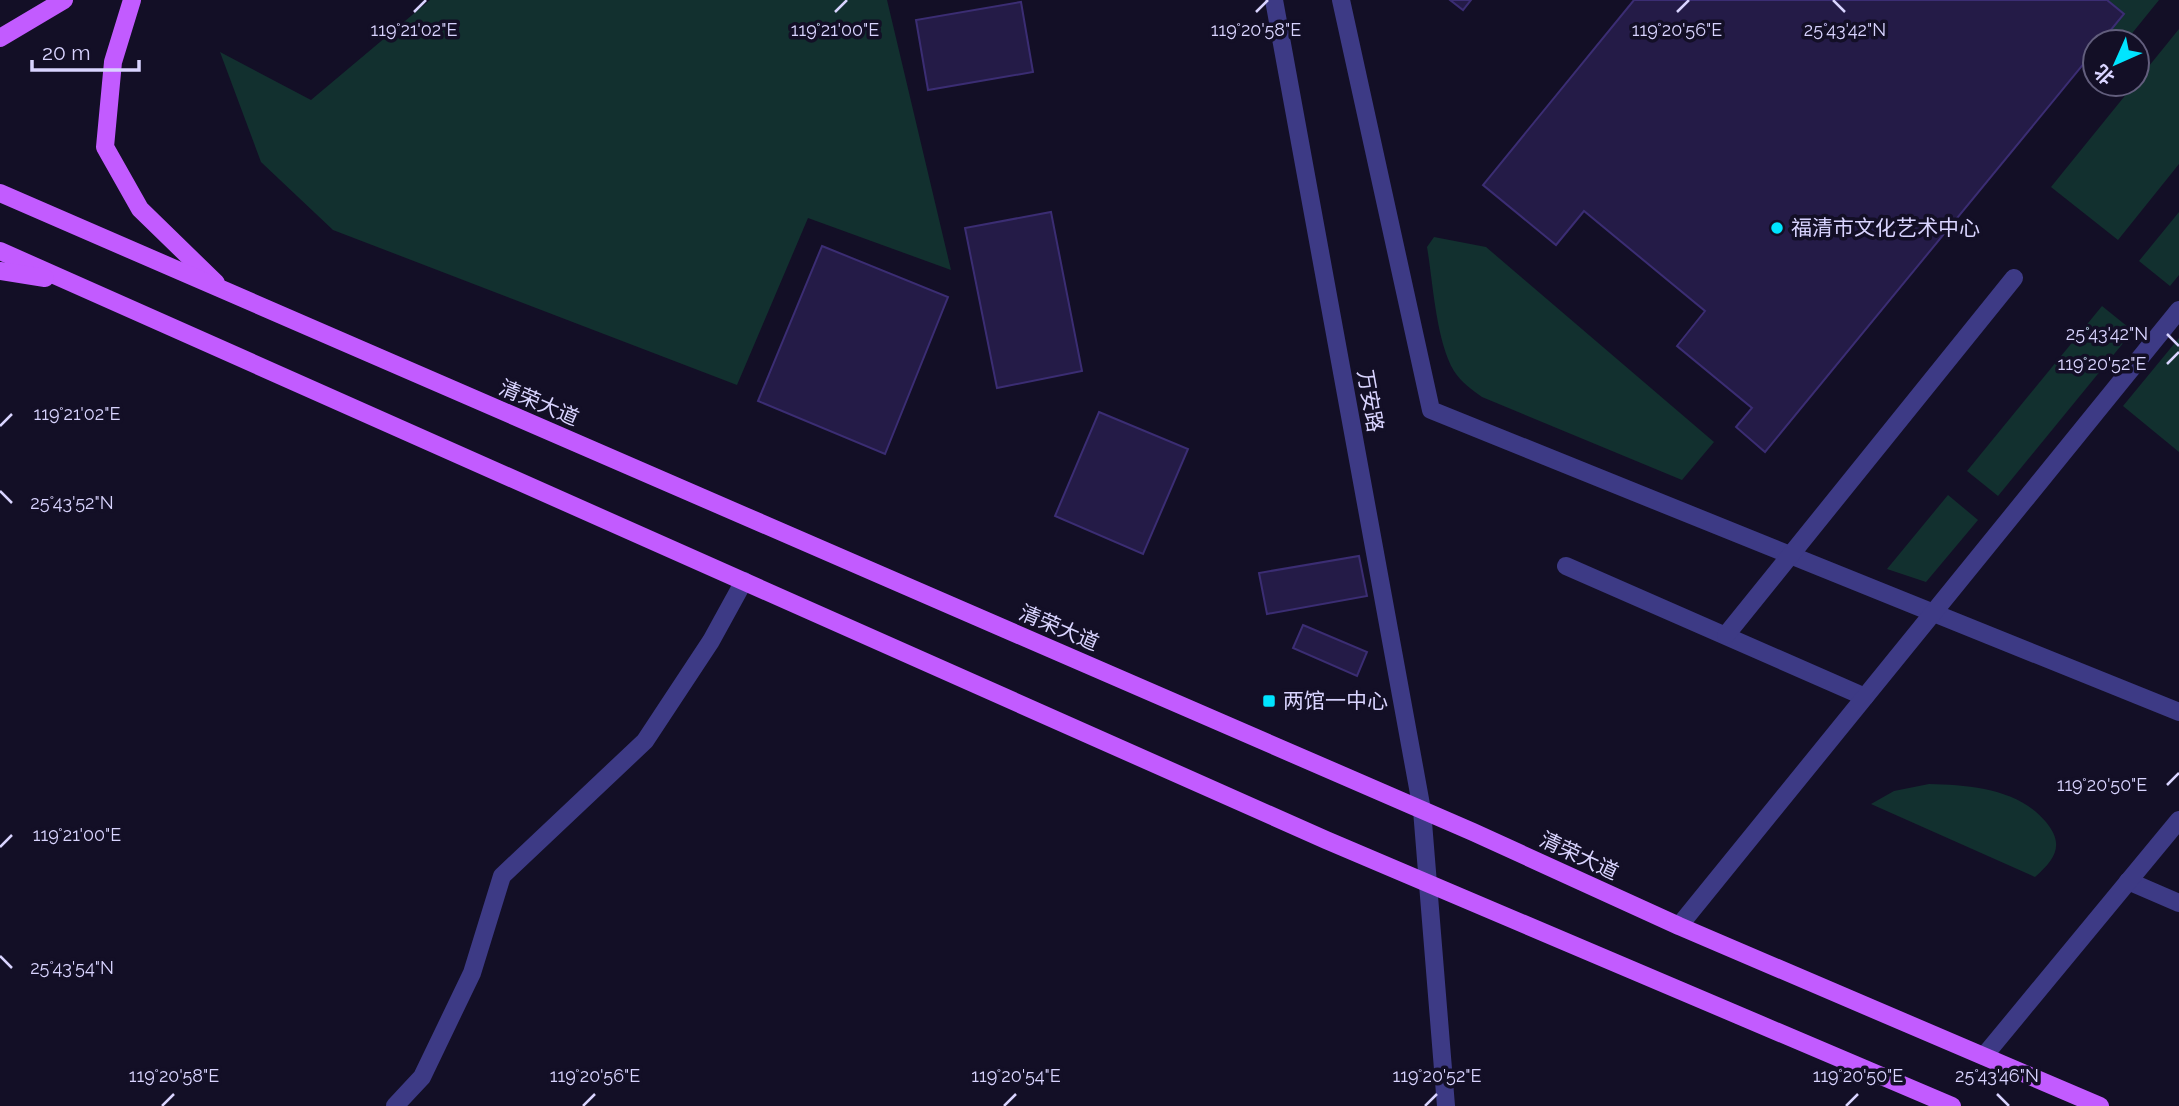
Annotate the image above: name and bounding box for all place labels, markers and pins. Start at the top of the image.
place label: 福清市文化艺术中心 [1791,215,1980,240]
marker: 福清市文化艺术中心 [1769,220,1785,236]
place label: 两馆一中心 [1283,688,1388,713]
marker: 两馆一中心 [1261,693,1277,709]

